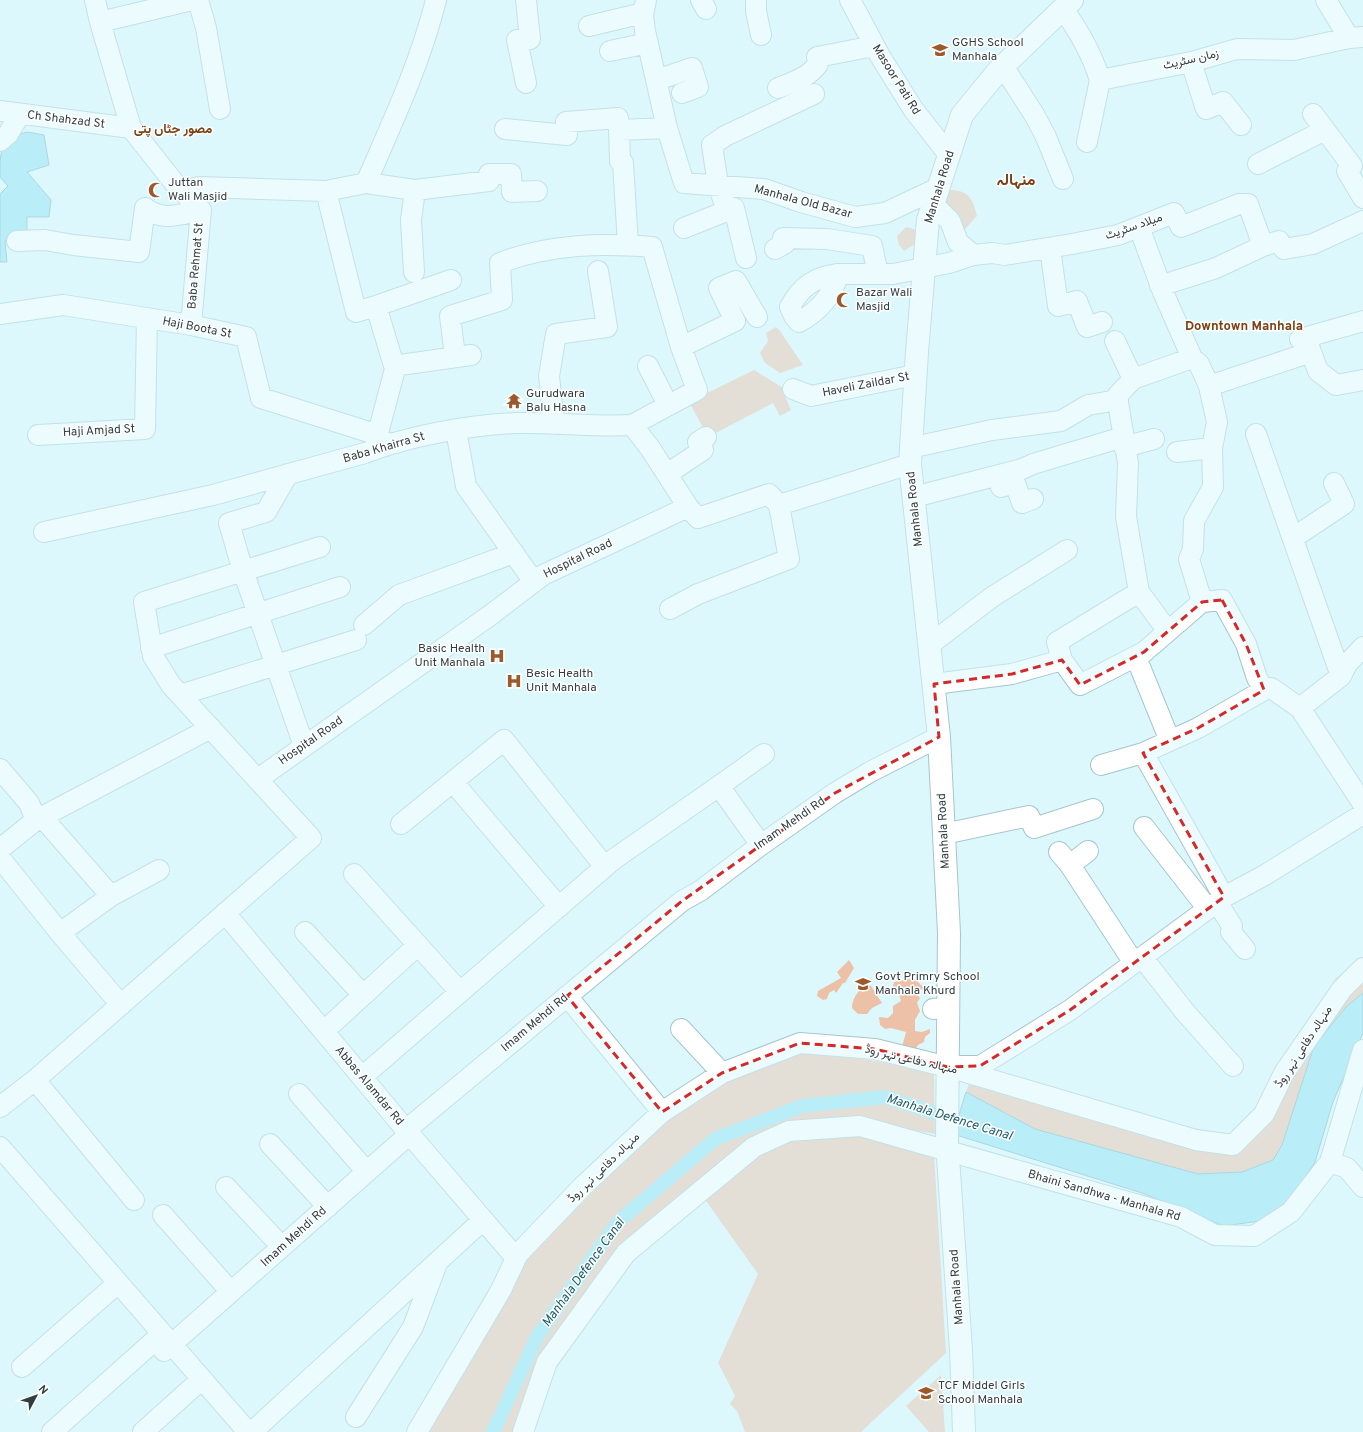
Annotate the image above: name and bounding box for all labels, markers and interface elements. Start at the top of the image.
place label: GGHS School Manhala [952,35,1024,65]
school or university icon: GGHS School Manhala [931,41,949,59]
street label: Masoor Pati Rd [868,42,924,118]
street label: زمان سٹریٹ [1162,46,1220,74]
street label: Ch Shahzad St [26,107,106,133]
district label: مصور جٹاں پتی [134,122,212,138]
street label: Manhala Road [921,148,959,226]
district label: منہالہ [997,171,1036,191]
place label: Juttan Wali Masjid [168,175,227,205]
mosque icon: Juttan Wali Masjid [147,181,165,199]
street label: Manhala Old Bazar [752,181,854,223]
street label: میلاد سٹریٹ [1103,210,1165,244]
street label: Baba Rehmat St [184,222,208,310]
place label: Bazar Wali Masjid [856,285,912,315]
mosque icon: Bazar Wali Masjid [835,291,853,309]
street label: Haji Boota St [161,313,233,343]
district label: Downtown Manhala [1185,319,1303,335]
street label: Haveli Zaildar St [821,369,911,401]
place label: Gurudwara Balu Hasna [526,386,586,416]
temple icon: Gurudwara Balu Hasna [505,392,523,410]
street label: Haji Amjad St [62,421,136,441]
street label: Baba Khairra St [341,429,427,467]
street label: Manhala Road [903,471,927,547]
street label: Hospital Road [541,535,615,583]
place label: Basic Health Unit Manhala [414,641,485,671]
hospital icon: Basic Health Unit Manhala [488,647,506,665]
place label: Besic Health Unit Manhala [526,666,597,696]
hospital icon: Besic Health Unit Manhala [505,672,523,690]
street label: Hospital Road [276,713,346,769]
street label: Manhala Road [934,793,954,869]
street label: Imam Mehdi Rd [751,794,829,854]
place label: Govt Primry School Manhala Khurd [875,969,980,999]
school or university icon: Govt Primry School Manhala Khurd [854,975,872,993]
street label: Imam Mehdi Rd [498,990,572,1056]
street label: منہالہ دفاعی نہر روڈ [1272,1003,1336,1091]
street label: منہالہ دفاعی نہر روڈ [863,1042,959,1078]
street label: Abbas Alamdar Rd [331,1043,407,1129]
water label: Manhala Defence Canal [884,1091,1014,1145]
street label: منہالہ دفاعی نہر روڈ [564,1129,644,1207]
street label: Bhaini Sandhwa - Manhala Rd [1026,1167,1182,1225]
street label: Imam Mehdi Rd [258,1203,330,1271]
water label: Manhala Defence Canal [539,1215,629,1331]
street label: Manhala Road [946,1249,968,1325]
north arrow [16,1376,56,1416]
place label: TCF Middel Girls School Manhala [938,1378,1025,1408]
text: N [35,1383,51,1398]
school or university icon: TCF Middel Girls School Manhala [917,1384,935,1402]

